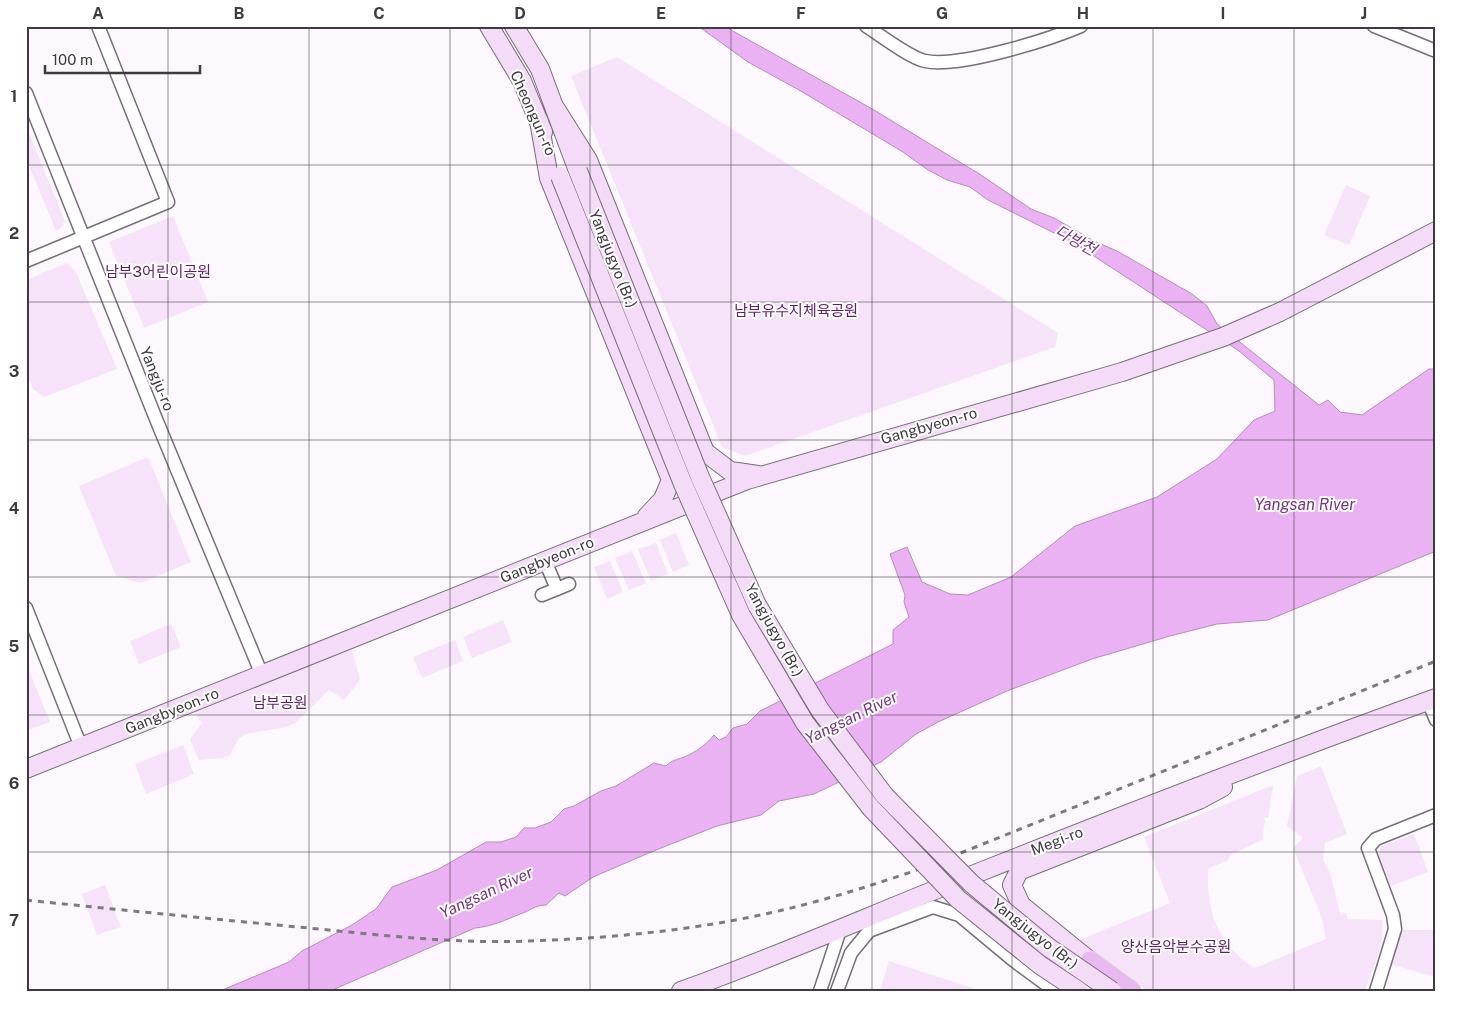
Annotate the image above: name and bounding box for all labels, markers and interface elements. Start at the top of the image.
text: A [92,4,104,23]
text: B [234,4,245,23]
text: C [373,4,385,23]
text: D [514,4,526,23]
text: E [656,4,666,23]
text: F [796,4,806,23]
text: G [936,4,948,23]
text: H [1077,4,1089,23]
text: I [1221,4,1225,23]
text: J [1361,4,1367,23]
scale bar [45,42,200,74]
text: 100 m [52,51,93,68]
street label: Cheongun-ro [507,68,560,158]
text: 1 [11,87,17,106]
street label: Yangjugyo (Br.) [586,207,641,310]
water label: 다방천 [1052,221,1102,261]
text: 2 [9,224,19,243]
park label: 남부3어린이공원 [105,263,211,280]
park label: 남부유수지체육공원 [734,302,858,319]
street label: Yangju-ro [137,344,178,413]
text: 3 [9,362,19,381]
street label: Gangbyeon-ro [879,404,979,447]
water label: Yangsan River [1255,495,1356,514]
text: 4 [9,499,20,518]
street label: Gangbyeon-ro [497,533,596,586]
street label: Yangjugyo (Br.) [742,580,807,679]
text: 5 [9,637,20,656]
street label: Gangbyeon-ro [122,684,221,737]
water label: Yangsan River [802,686,901,748]
park label: 남부공원 [252,694,308,711]
text: 6 [9,774,19,793]
street label: Megi-ro [1028,823,1085,858]
water label: Yangsan River [437,862,537,922]
street label: Yangjugyo (Br.) [989,895,1082,972]
text: 7 [9,911,19,930]
park label: 양산음악분수공원 [1121,938,1231,955]

